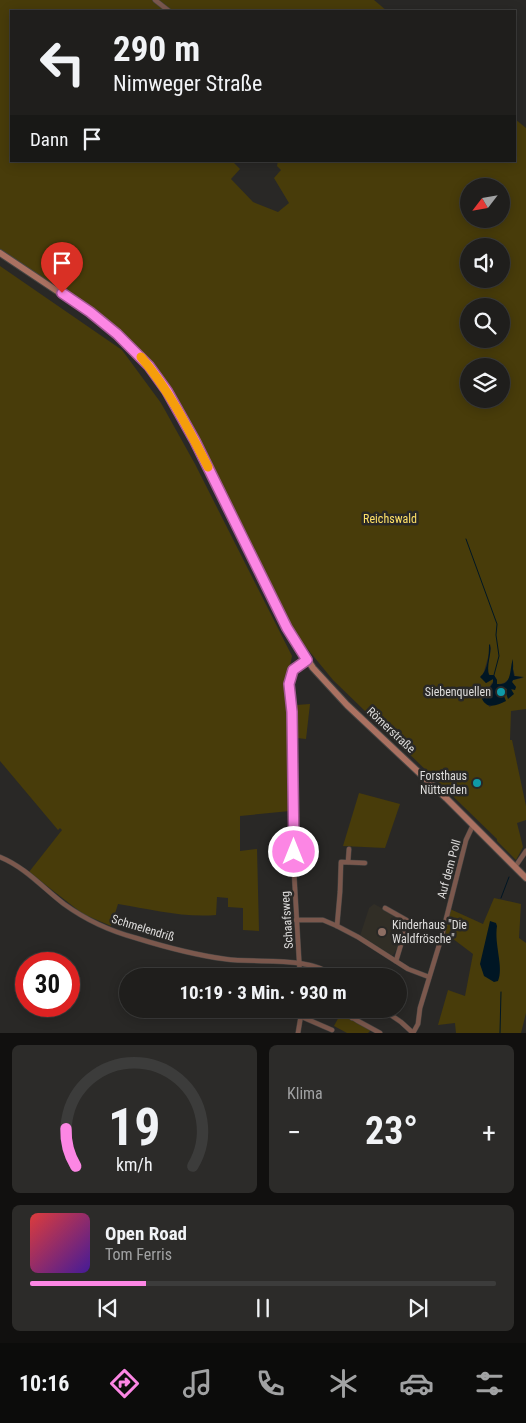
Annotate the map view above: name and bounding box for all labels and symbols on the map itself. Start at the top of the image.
north arrow [460,178,510,228]
pin [41,242,83,293]
park label: Reichswald [363,512,417,526]
place label: Siebenquellen [425,685,491,699]
marker: Siebenquellen [495,686,507,698]
street label: Römerstraße [364,704,418,756]
place label: Forsthaus Nütterden [420,769,467,797]
marker: Forsthaus Nütterden [471,777,483,789]
position arrow [267,825,319,877]
street label: Auf dem Poll [434,838,464,900]
street label: Schaafsweg [278,891,296,949]
street label: Schmelendriß [110,912,176,944]
place label: Kinderhaus "Die Waldfrösche" [392,918,467,946]
marker: Kinderhaus "Die Waldfrösche" [376,926,388,938]
speed limit sign: 30 [15,952,80,1017]

